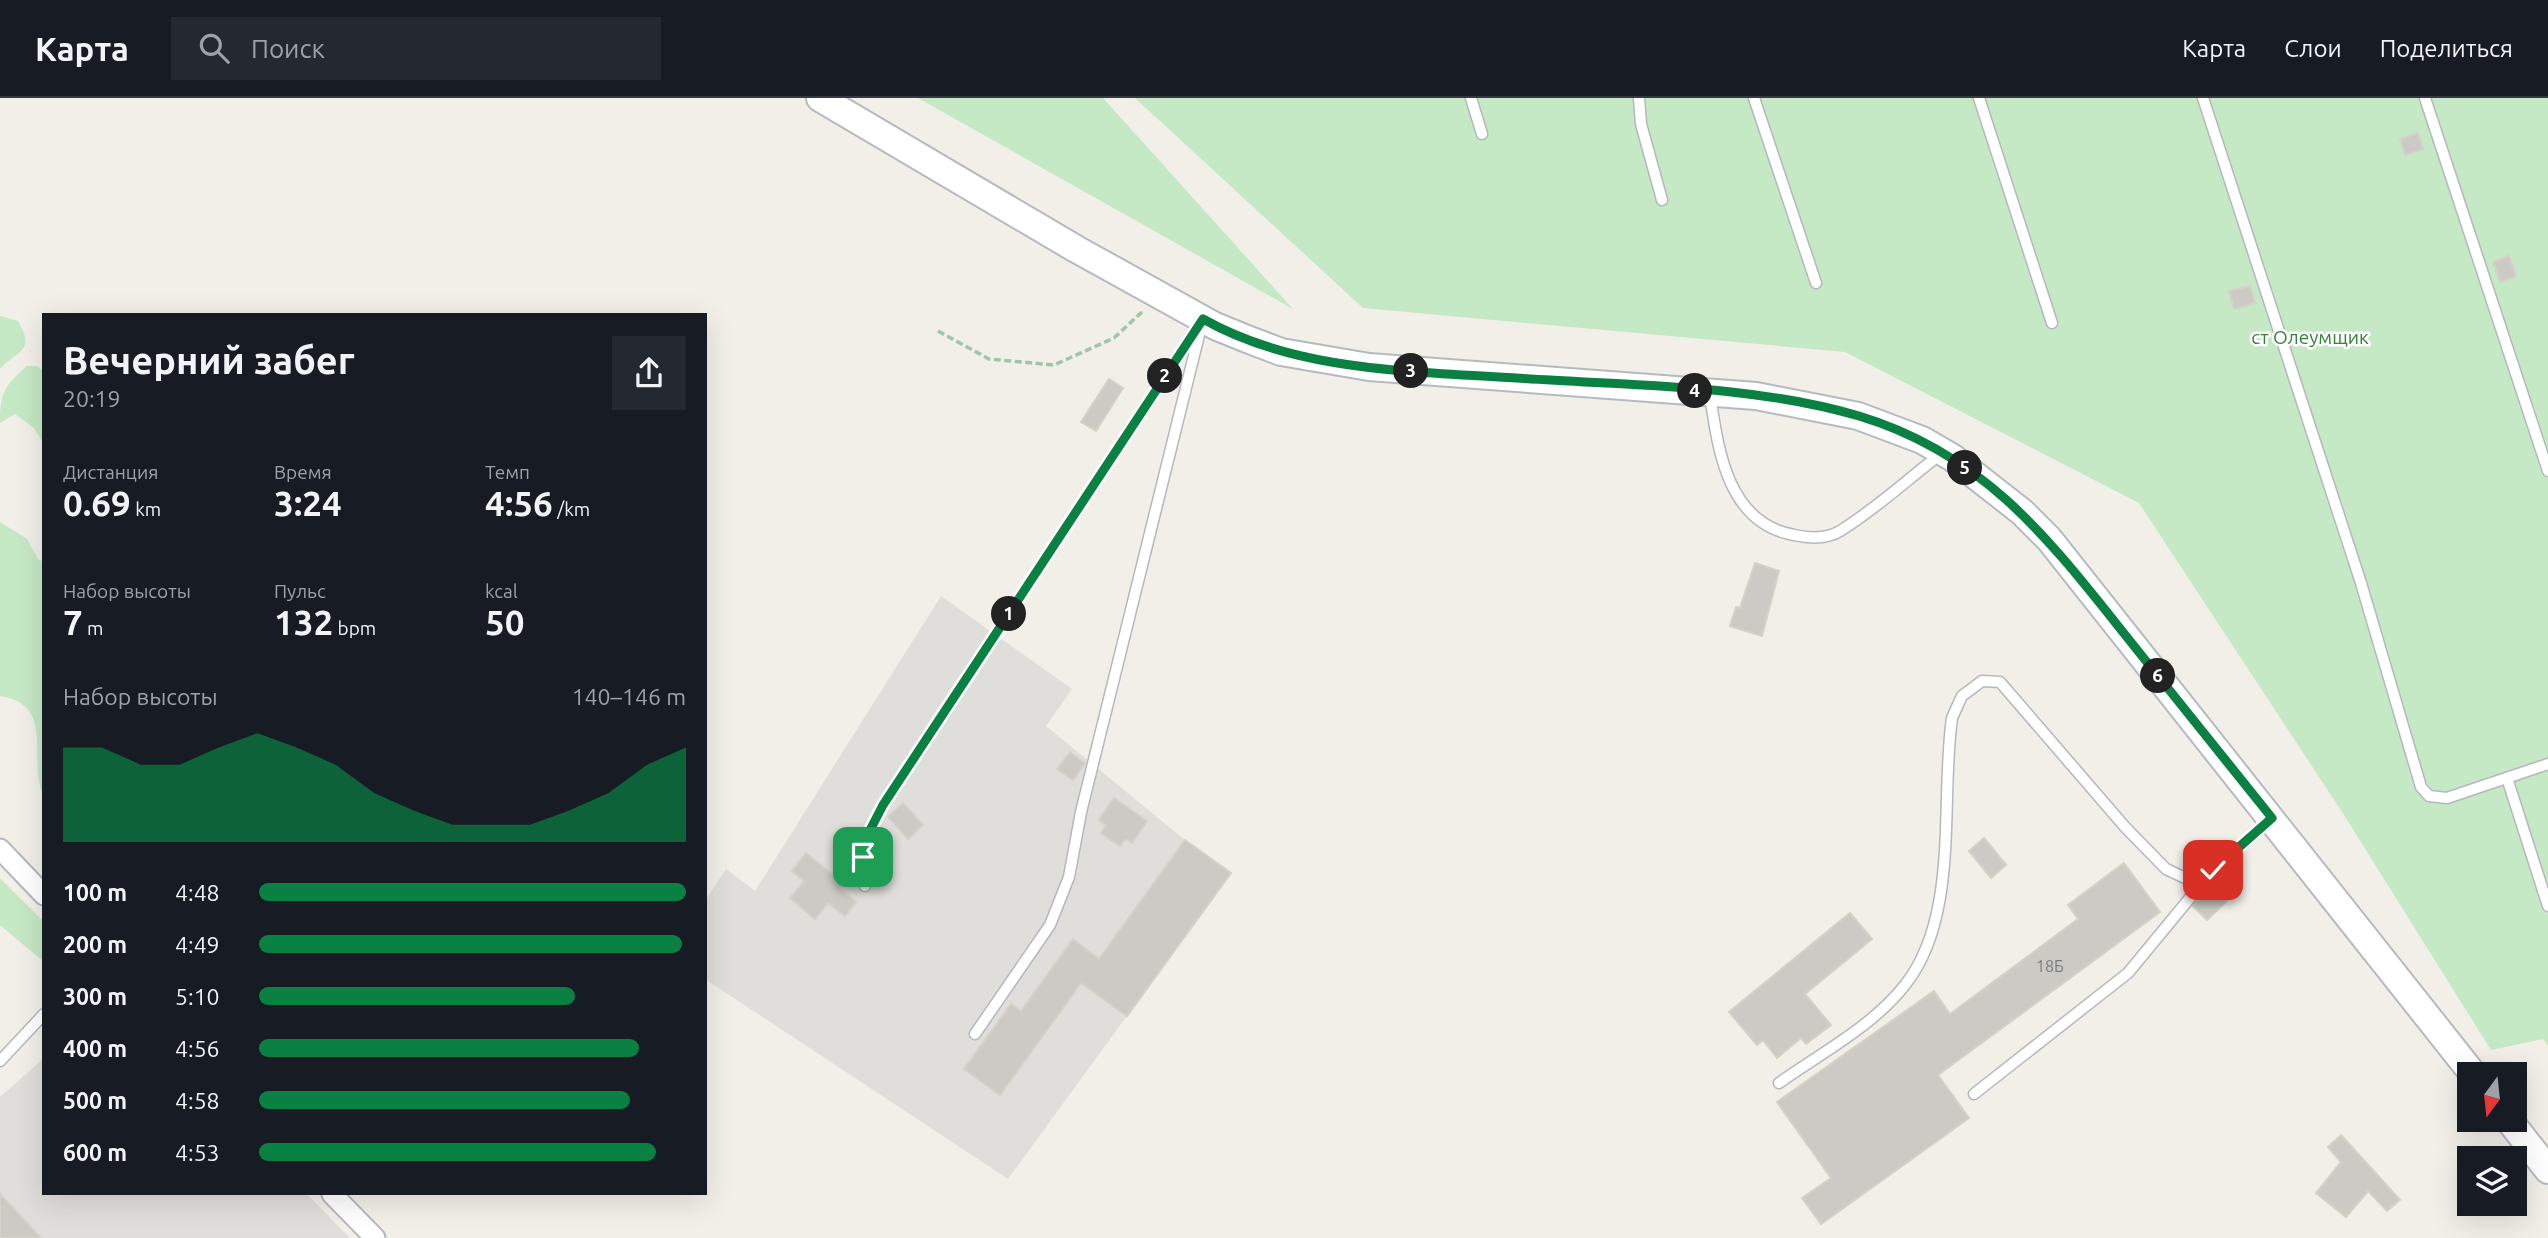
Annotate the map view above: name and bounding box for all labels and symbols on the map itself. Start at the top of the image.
park label: ст Олеумщик [2251,326,2369,348]
pin: 3 [1394,354,1428,388]
pin: 2 [1148,358,1182,394]
pin: 4 [1678,374,1712,408]
pin: 5 [1948,450,1982,486]
pin: 1 [992,596,1026,632]
pin: 6 [2140,658,2176,694]
pin [833,827,893,887]
pin [2183,840,2243,900]
house number: 18Б [2036,957,2064,975]
north arrow [2457,1062,2527,1132]

